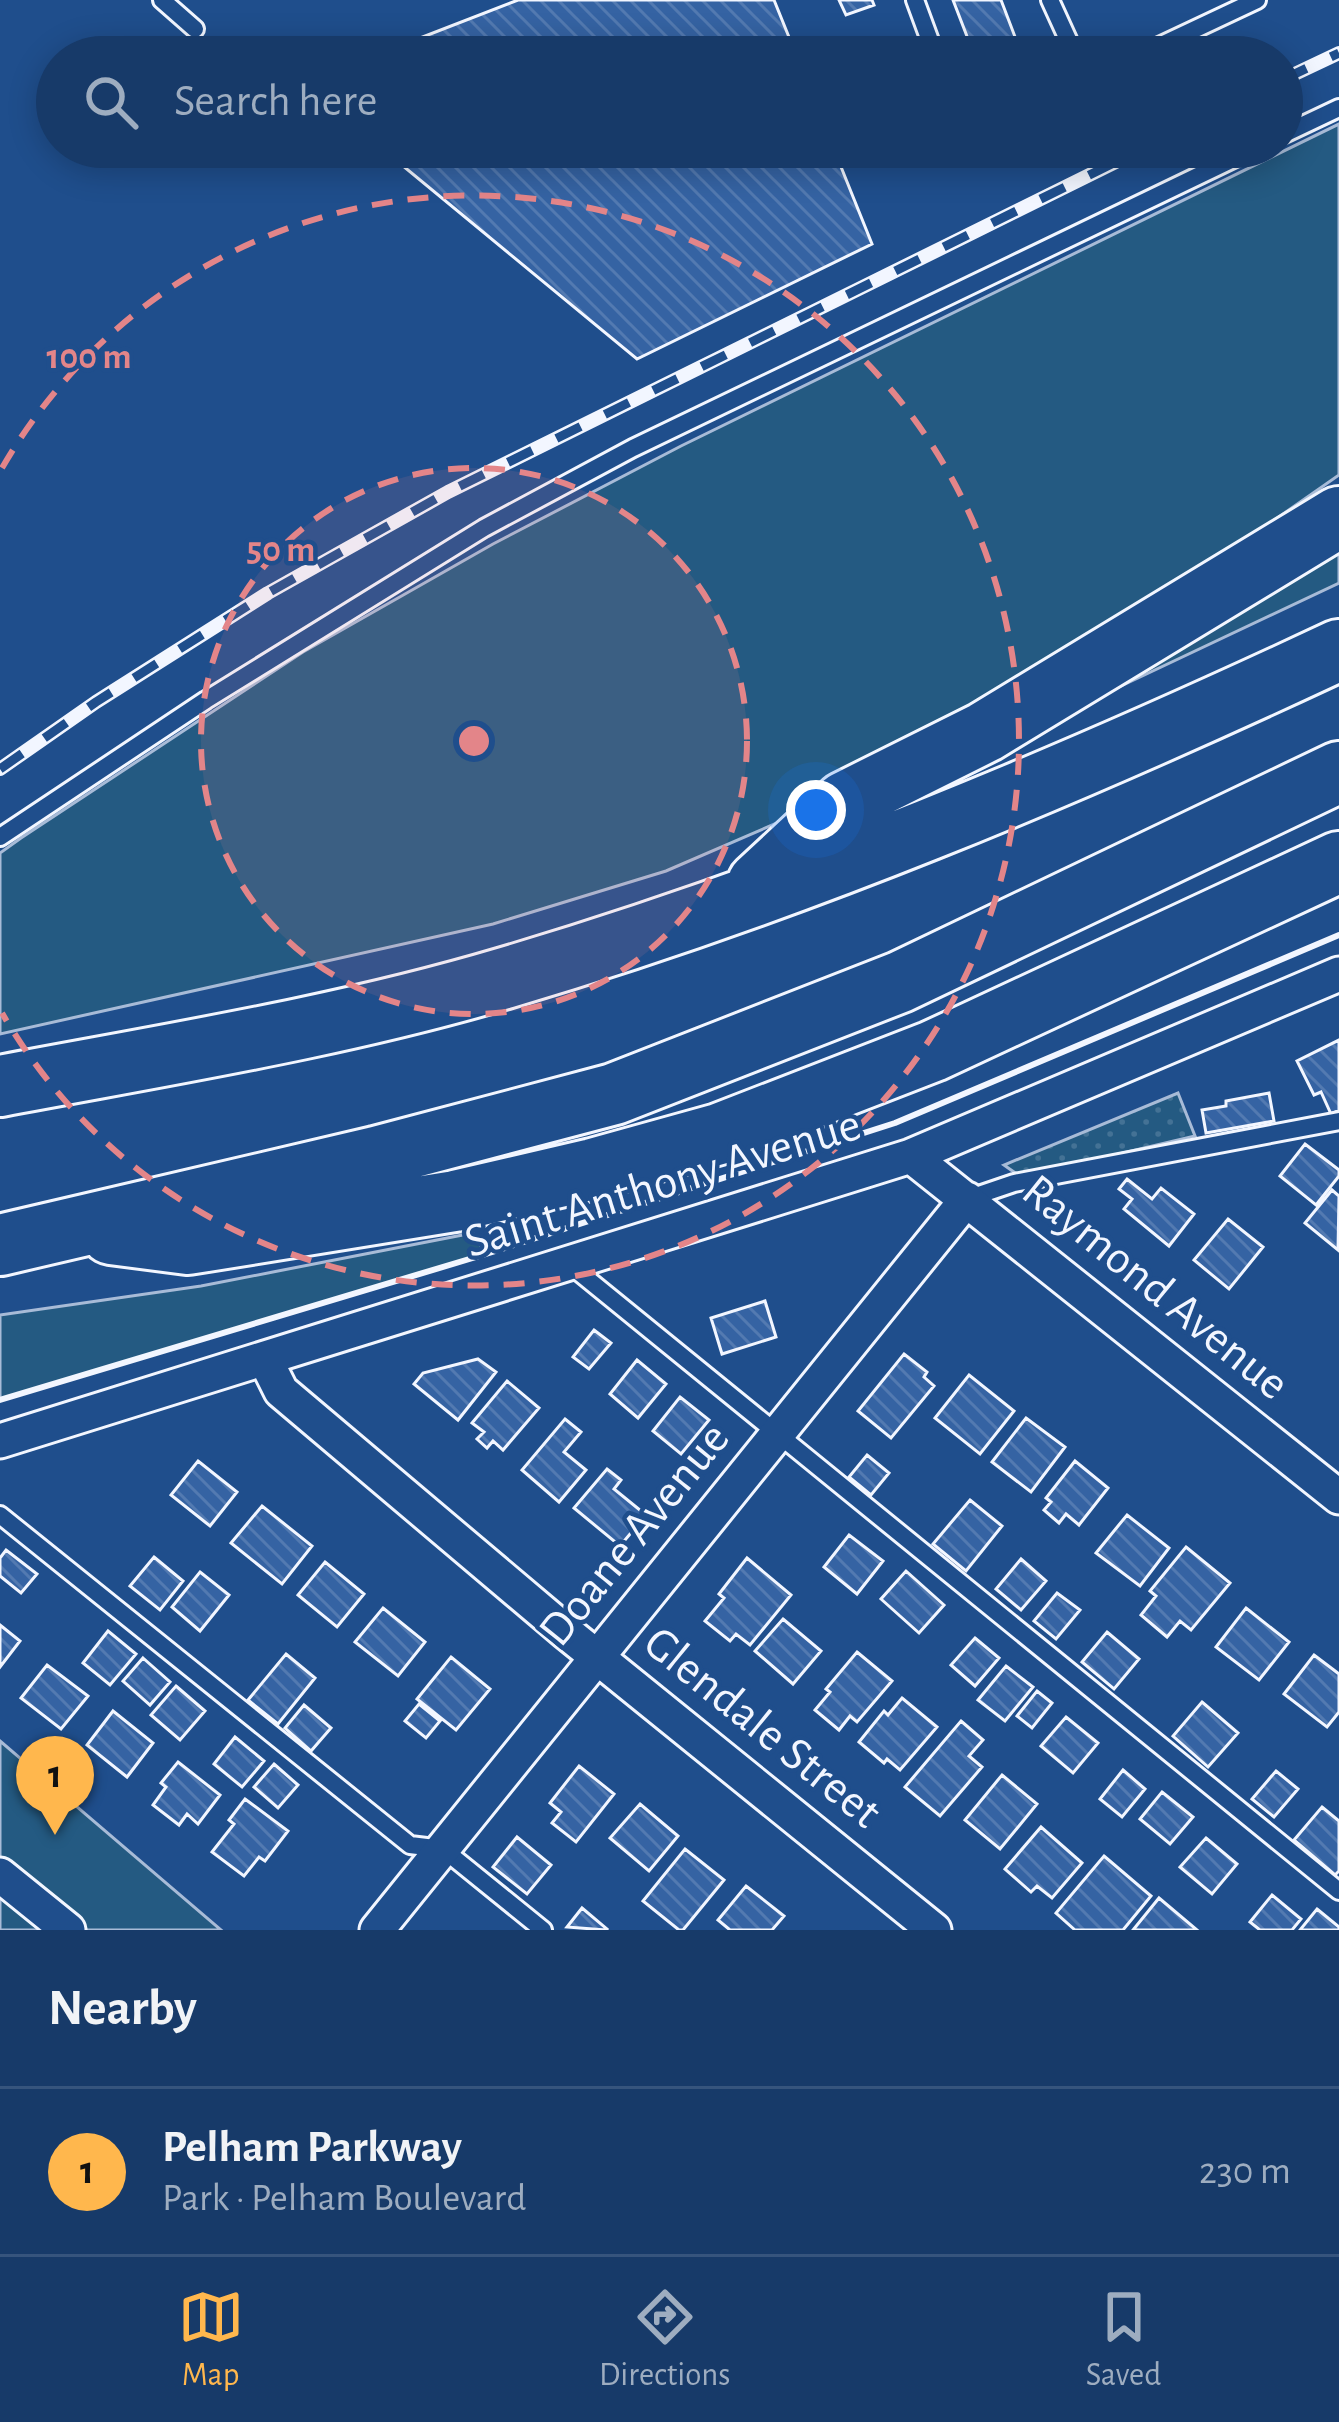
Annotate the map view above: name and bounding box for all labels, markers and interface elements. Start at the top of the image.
search box [36,36,1303,168]
icon: search [78,69,144,135]
text: Search here [174,79,377,124]
text: 100 m [47,339,131,375]
text: 50 m [247,532,315,568]
centre of rings [453,720,495,762]
your location [786,780,846,840]
street label: Saint Anthony Avenue [459,1101,867,1267]
street label: Raymond Avenue [1013,1167,1297,1409]
street label: Doane Avenue [531,1415,739,1655]
street label: Glendale Street [635,1618,889,1838]
pin: 1 [16,1736,94,1835]
text: Nearby [48,1983,197,2034]
text: Pelham Parkway [162,2125,462,2170]
text: 1 [80,2152,94,2191]
text: 230 m [1199,2152,1291,2191]
text: Park · Pelham Boulevard [162,2179,526,2218]
tab: Map [178,2284,244,2396]
tab: Directions [599,2284,730,2396]
tab: Saved [1086,2284,1161,2396]

